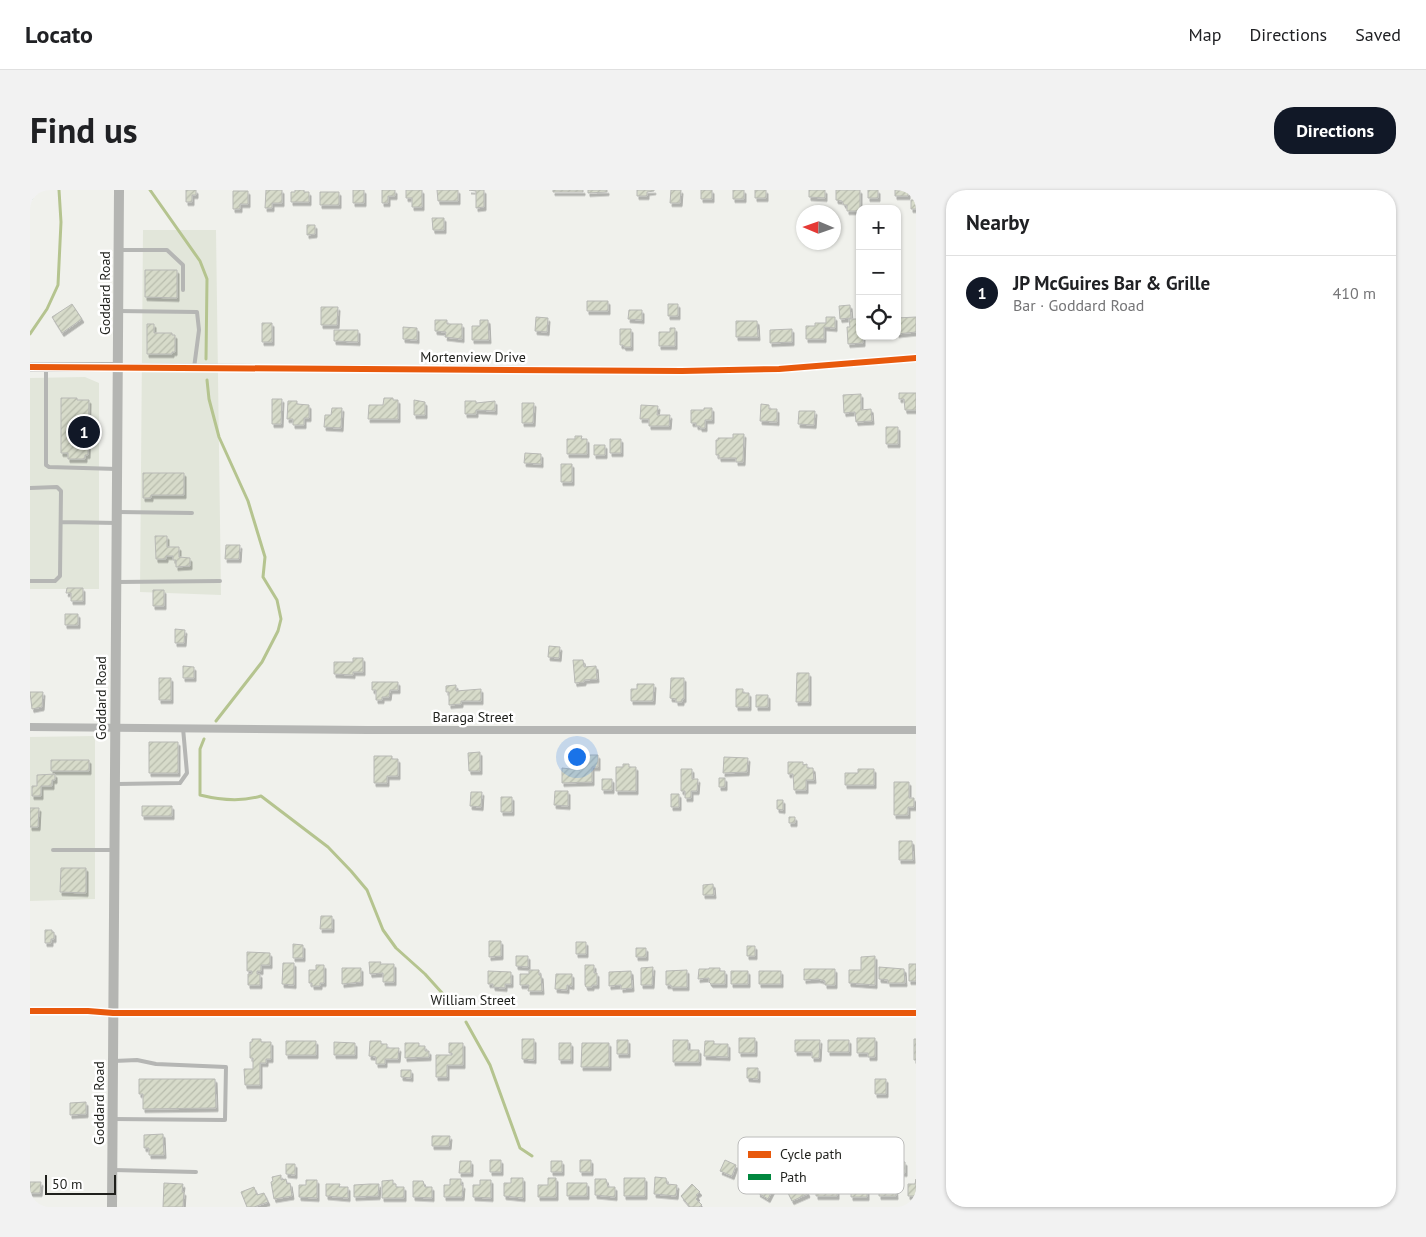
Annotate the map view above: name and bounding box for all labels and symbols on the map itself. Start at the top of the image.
north arrow [796,205,841,250]
street label: Goddard Road [96,251,114,335]
street label: Mortenview Drive [420,348,526,366]
pin: 1 [68,413,100,451]
street label: Goddard Road [92,656,110,740]
street label: Baraga Street [433,708,514,726]
your location [564,744,590,770]
street label: William Street [430,991,516,1009]
street label: Goddard Road [90,1061,108,1145]
legend [738,1137,904,1194]
text: Cycle path [780,1145,842,1163]
text: Path [780,1168,807,1186]
scale bar [45,1172,116,1195]

